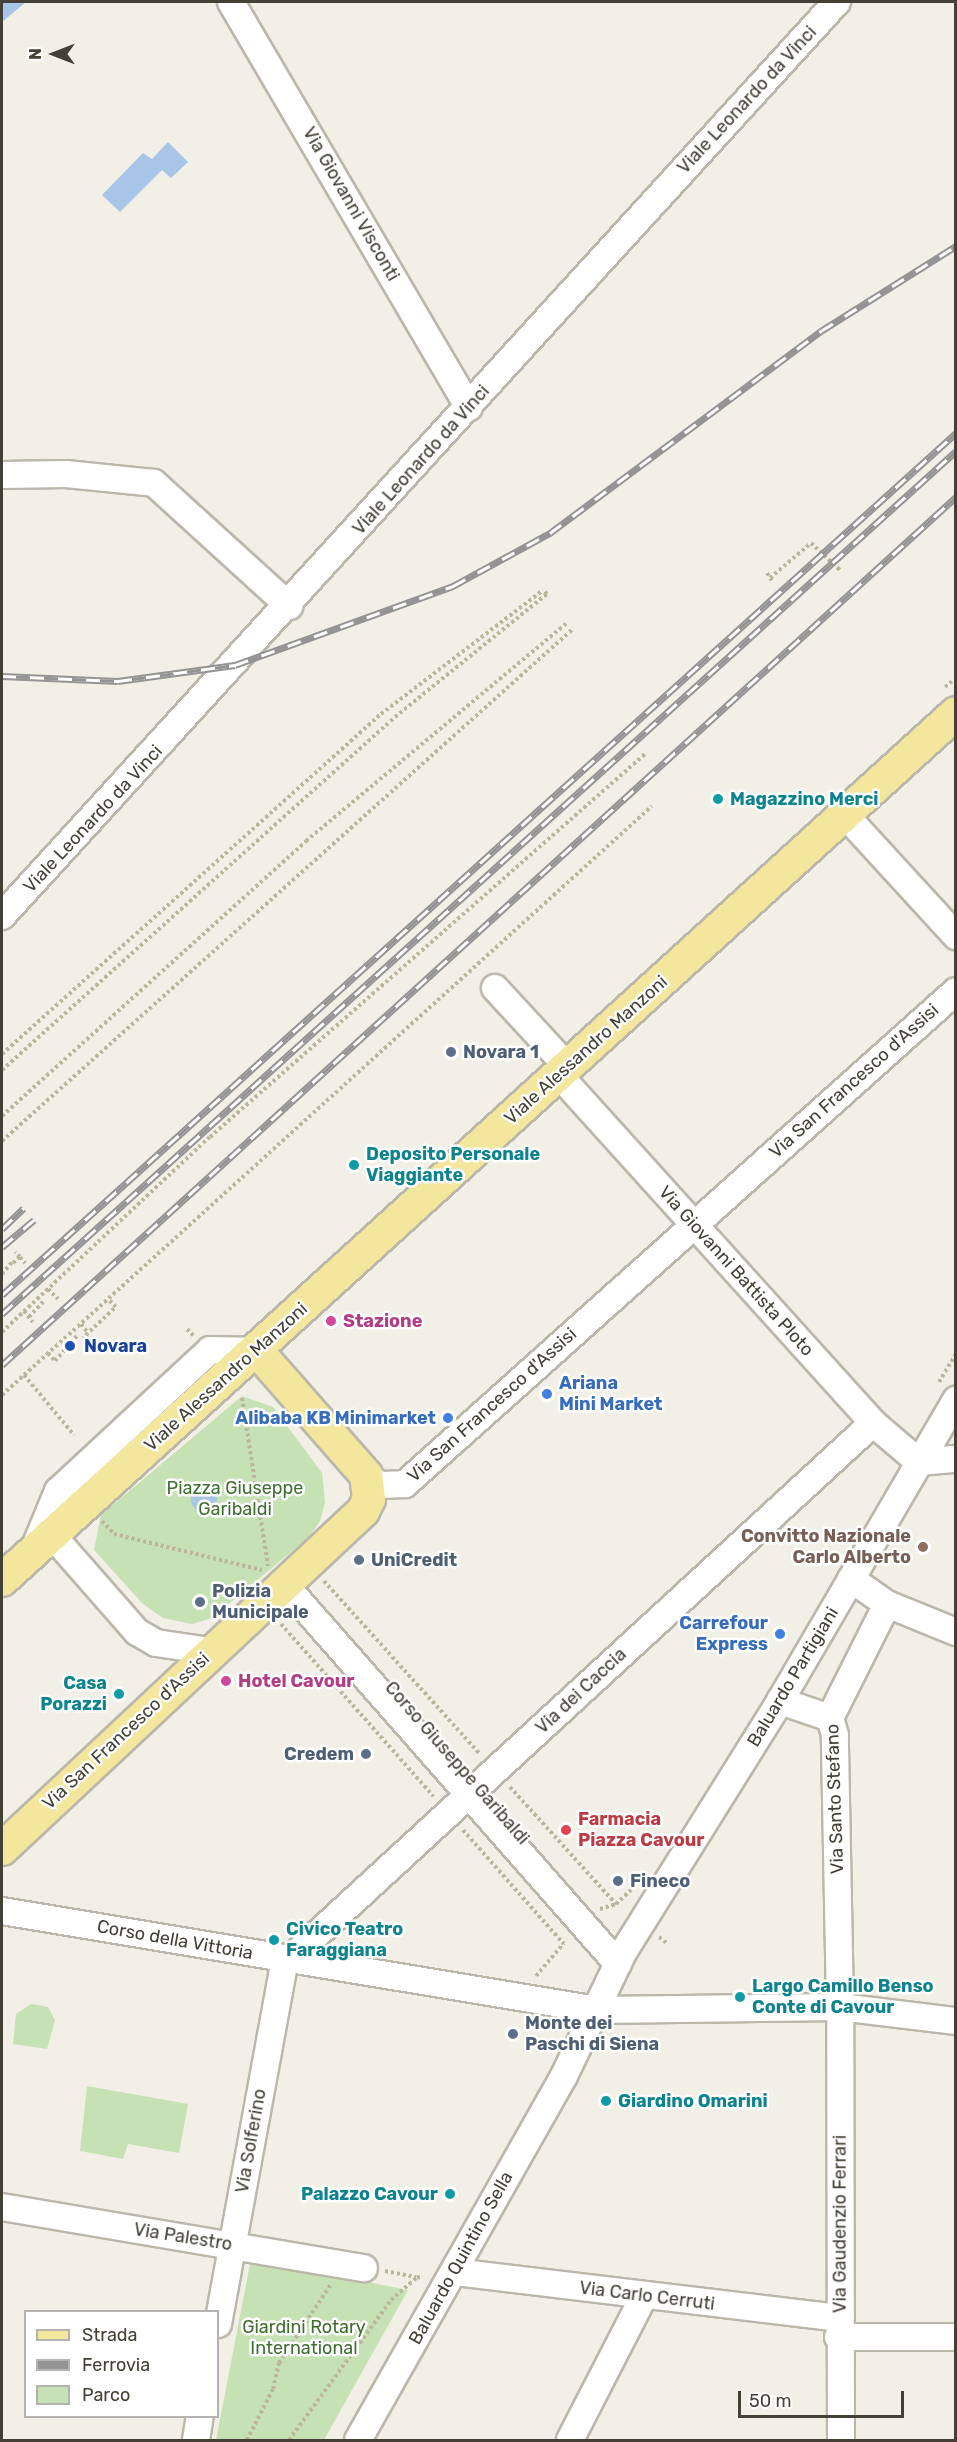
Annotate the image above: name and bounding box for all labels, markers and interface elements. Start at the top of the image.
street label: Viale Leonardo da Vinci [673,21,821,179]
north arrow [24,24,84,84]
text: N [26,48,45,60]
street label: Via Giovanni Visconti [298,123,404,285]
street label: Viale Leonardo da Vinci [348,380,494,540]
street label: Viale Leonardo da Vinci [19,740,167,898]
place label: Magazzino Merci [730,788,878,810]
marker: Magazzino Merci [711,792,725,806]
street label: Viale Alessandro Manzoni [500,971,672,1129]
street label: Via San Francesco d'Assisi [765,999,943,1163]
place label: Novara 1 [463,1041,539,1063]
marker: Novara 1 [444,1045,458,1059]
place label: Deposito Personale Viaggiante [366,1144,540,1186]
marker: Deposito Personale Viaggiante [347,1158,361,1172]
street label: Via Giovanni Battista Ploto [654,1181,818,1361]
street label: Viale Alessandro Manzoni [140,1298,312,1456]
place label: Stazione [343,1310,422,1332]
marker: Stazione [324,1314,338,1328]
street label: Via San Francesco d'Assisi [403,1323,581,1487]
place label: Novara [84,1335,147,1357]
marker: Novara [61,1337,79,1355]
place label: Ariana Mini Market [559,1373,662,1416]
marker: Ariana Mini Market [540,1387,554,1401]
place label: Alibaba KB Minimarket [235,1407,436,1429]
marker: Alibaba KB Minimarket [441,1411,455,1425]
park label: Piazza Giuseppe Garibaldi [167,1478,303,1520]
place label: Convitto Nazionale Carlo Alberto [741,1526,911,1568]
marker: Convitto Nazionale Carlo Alberto [916,1540,930,1554]
place label: UniCredit [371,1549,457,1571]
marker: UniCredit [352,1553,366,1567]
place label: Polizia Municipale [212,1581,309,1624]
marker: Polizia Municipale [193,1595,207,1609]
street label: Baluardo Partigiani [743,1603,843,1751]
place label: Carrefour Express [679,1613,768,1656]
marker: Carrefour Express [773,1627,787,1641]
street label: Via dei Caccia [531,1644,631,1738]
street label: Via San Francesco d'Assisi [38,1648,214,1814]
place label: Hotel Cavour [238,1670,354,1692]
place label: Casa Porazzi [40,1673,107,1716]
marker: Hotel Cavour [219,1674,233,1688]
street label: Corso Giuseppe Garibaldi [380,1677,534,1849]
marker: Casa Porazzi [112,1687,126,1701]
street label: Via Santo Stefano [822,1724,848,1874]
place label: Credem [284,1743,354,1765]
marker: Credem [359,1747,373,1761]
place label: Farmacia Piazza Cavour [578,1809,704,1852]
marker: Farmacia Piazza Cavour [559,1823,573,1837]
place label: Fineco [630,1870,690,1892]
marker: Fineco [611,1874,625,1888]
street label: Corso della Vittoria [95,1916,255,1964]
place label: Civico Teatro Faraggiana [286,1919,404,1962]
marker: Civico Teatro Faraggiana [267,1933,281,1947]
place label: Largo Camillo Benso Conte di Cavour [752,1976,934,2018]
marker: Largo Camillo Benso Conte di Cavour [733,1990,747,2004]
place label: Monte dei Paschi di Siena [525,2013,659,2056]
marker: Monte dei Paschi di Siena [506,2027,520,2041]
street label: Via Solferino [231,2087,271,2195]
place label: Giardino Omarini [618,2090,768,2112]
marker: Giardino Omarini [599,2094,613,2108]
street label: Via Gaudenzio Ferrari [829,2135,851,2313]
street label: Baluardo Quintino Sella [404,2168,518,2348]
place label: Palazzo Cavour [301,2183,438,2205]
marker: Palazzo Cavour [443,2187,457,2201]
street label: Via Palestro [132,2219,234,2255]
street label: Via Carlo Cerruti [578,2277,716,2315]
legend [24,2310,219,2418]
park label: Giardini Rotary International [242,2317,366,2360]
text: Strada [82,2324,138,2346]
text: Ferrovia [82,2354,150,2376]
scale bar [741,2379,908,2417]
text: Parco [82,2384,130,2406]
text: 50 m [749,2390,792,2412]

